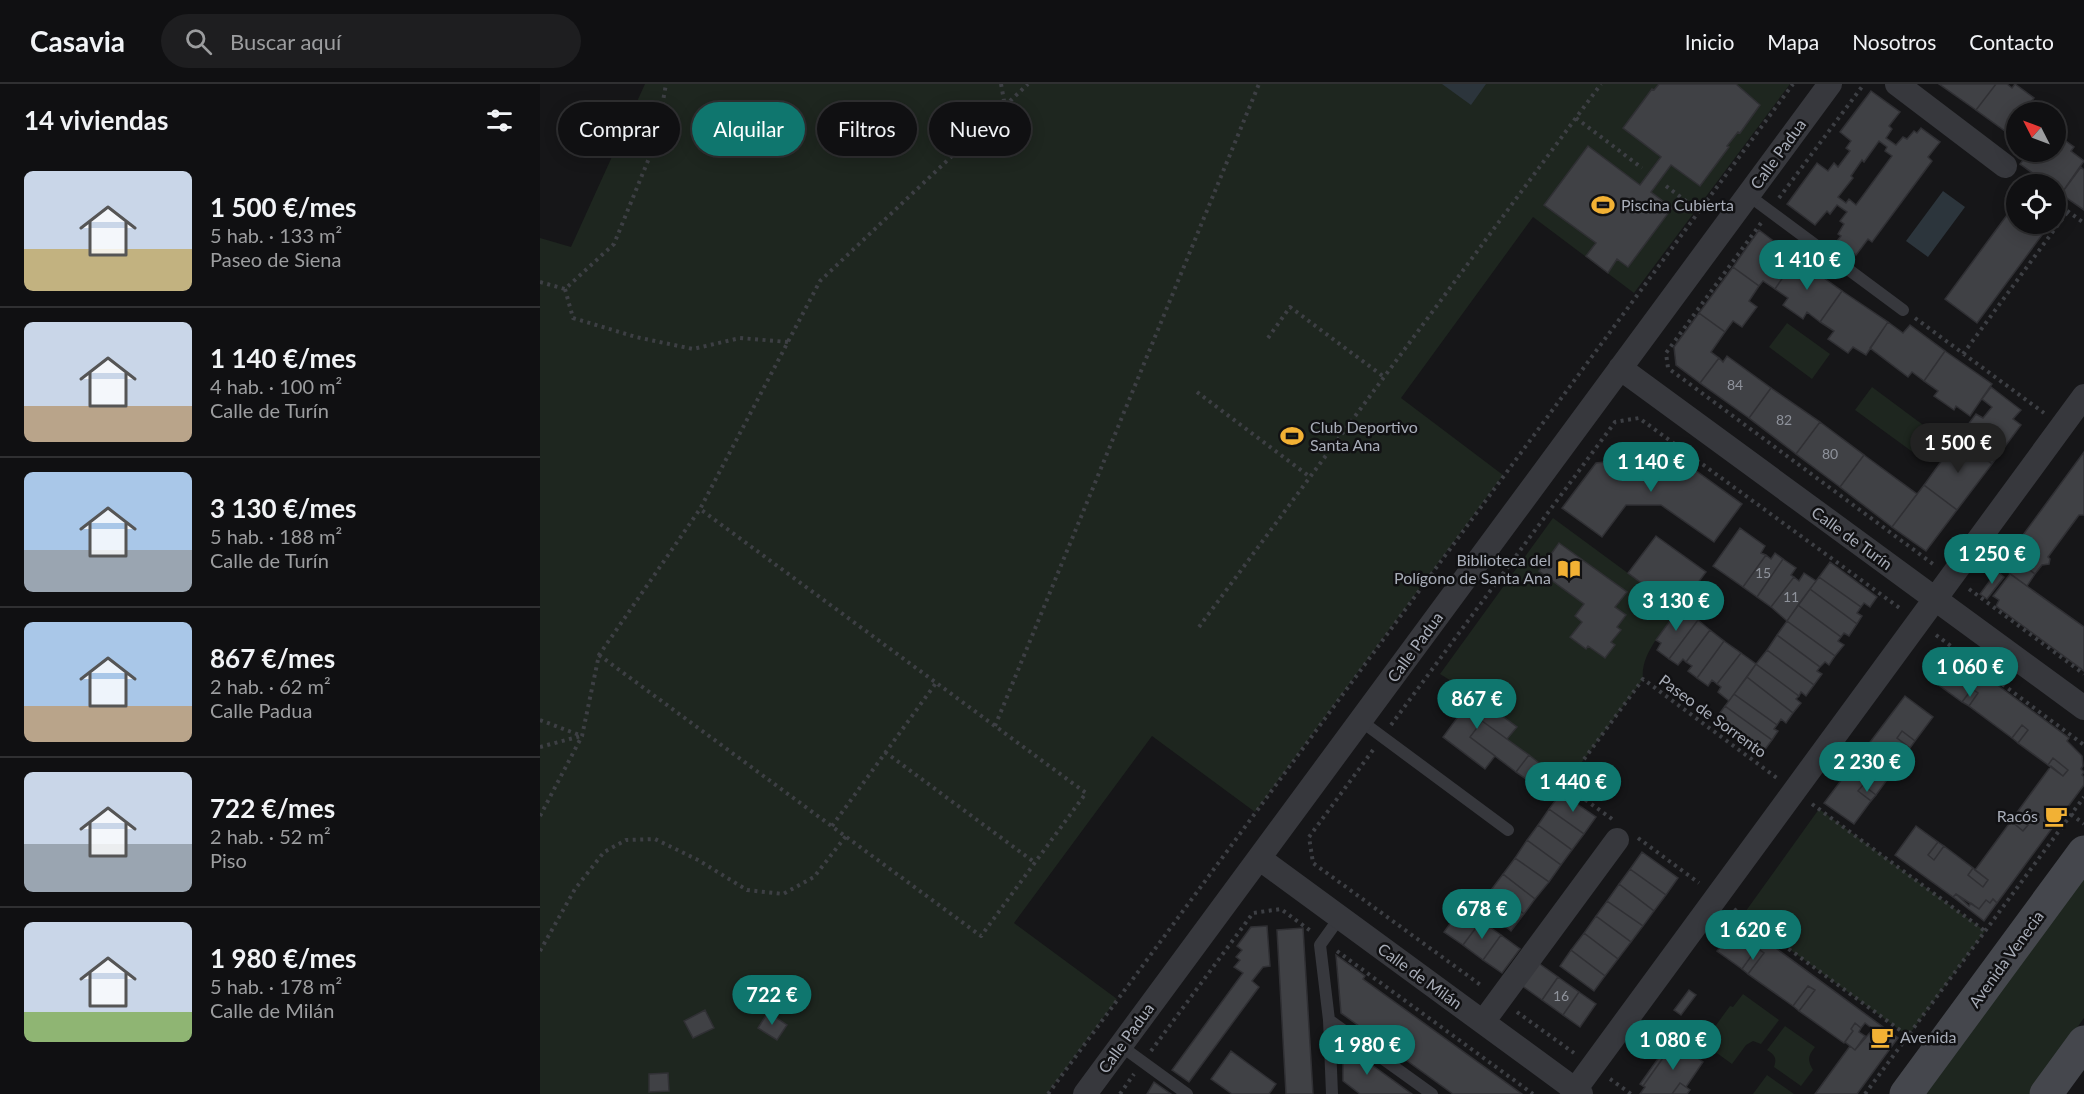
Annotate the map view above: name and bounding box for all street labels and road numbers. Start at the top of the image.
street label: Calle Padua [1746,115,1809,192]
street label: Calle de Turín [1808,502,1896,573]
street label: Calle Padua [1383,608,1446,685]
street label: Paseo de Sorrento [1656,670,1771,761]
street label: Avenida Venecia [1964,907,2047,1011]
street label: Calle de Milán [1374,939,1466,1013]
street label: Calle Padua [1094,999,1157,1076]

